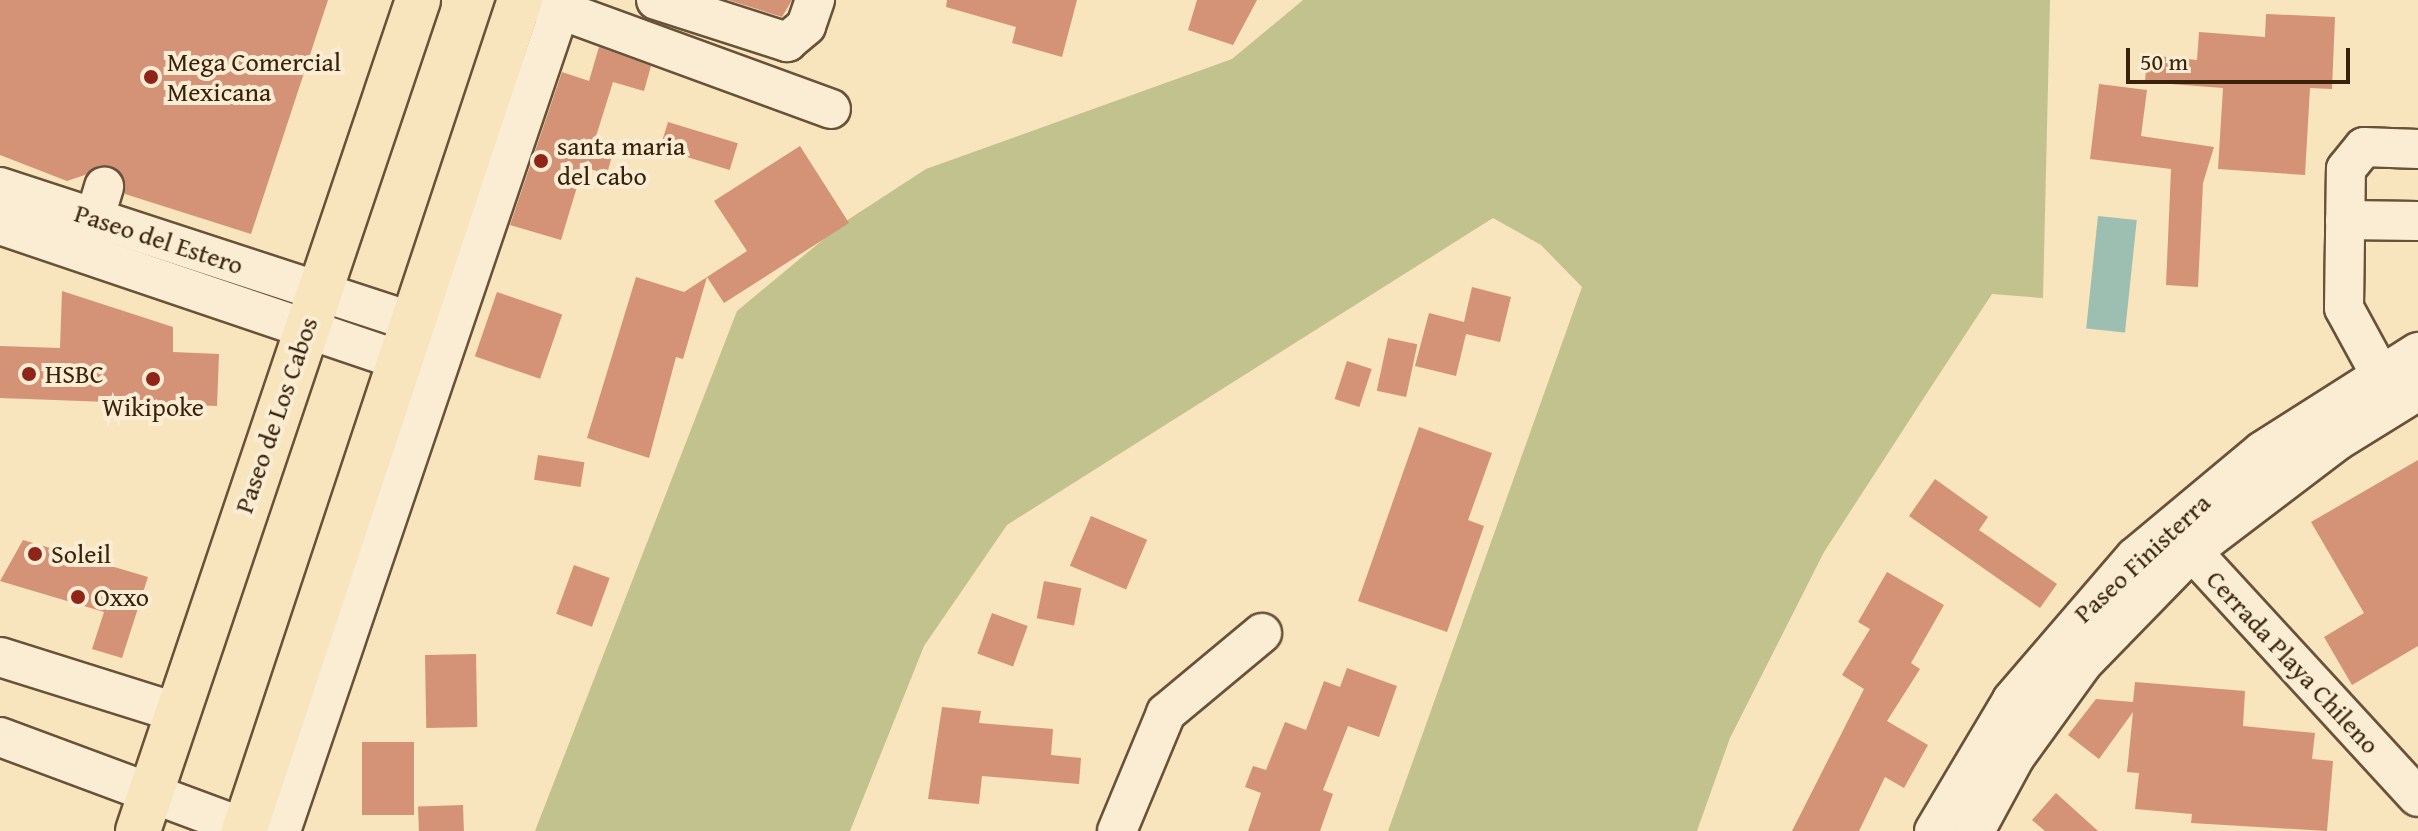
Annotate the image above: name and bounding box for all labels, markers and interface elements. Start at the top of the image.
scale bar [2130,32,2354,82]
text: 50 m [2140,44,2188,79]
place label: Mega Comercial Mexicana [167,46,341,108]
marker: Mega Comercial Mexicana [142,68,160,86]
place label: santa maria del cabo [557,130,685,192]
marker: santa maria del cabo [532,152,550,170]
street label: Paseo del Estero [71,197,247,281]
street label: Paseo de Los Cabos [228,313,324,517]
place label: HSBC [45,358,104,390]
marker: HSBC [20,365,38,383]
marker: Wikipoke [144,370,162,388]
place label: Wikipoke [102,391,204,423]
street label: Paseo Finisterra [2067,487,2217,629]
place label: Soleil [51,538,111,570]
marker: Soleil [26,545,44,563]
street label: Cerrada Playa Chileno [2200,564,2386,760]
place label: Oxxo [94,581,149,613]
marker: Oxxo [69,588,87,606]

